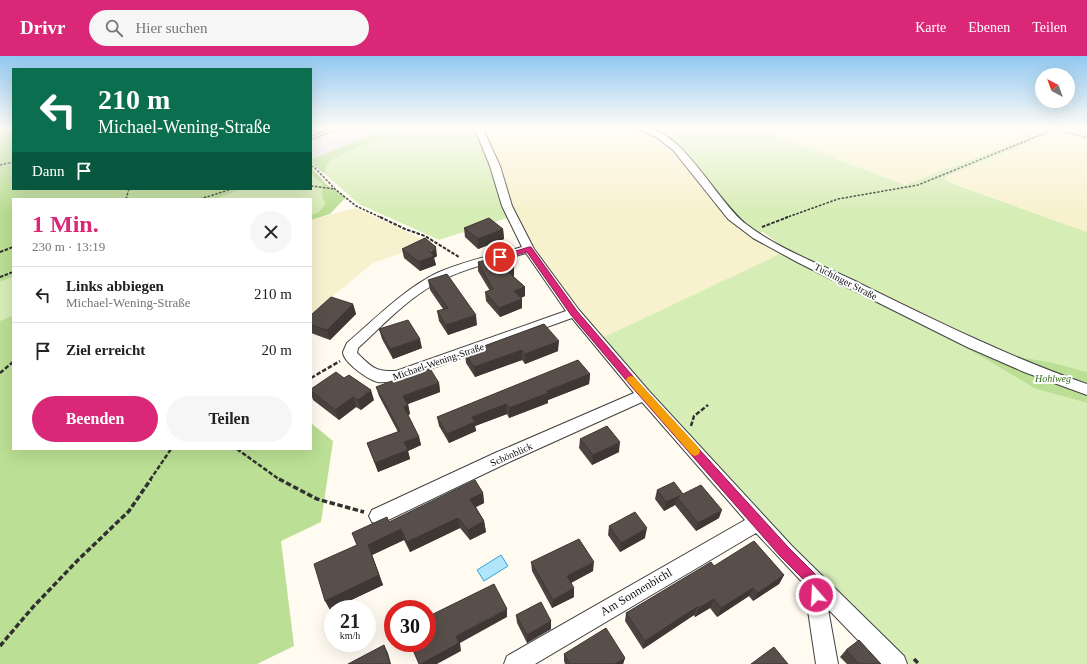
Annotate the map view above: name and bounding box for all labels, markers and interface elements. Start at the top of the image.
search box [89,10,369,46]
text: Drivr [20,17,65,38]
icon: search [103,17,125,39]
text: Hier suchen [135,20,207,36]
text: Karte [915,20,946,35]
text: Ebenen [968,20,1010,35]
text: Teilen [1032,20,1067,35]
north arrow [1035,68,1075,108]
map controls [1035,68,1075,108]
icon: left [32,84,84,136]
text: 210 m [98,84,170,115]
text: Michael-Wening-Straße [98,117,271,137]
icon: arrive [73,160,95,182]
text: Dann [32,163,65,179]
text: 1 Min. [32,211,99,237]
button: close [250,211,292,253]
text: 230 m · 13:19 [32,239,105,254]
pin [483,240,517,274]
icon: arrive [489,246,511,268]
street label: Tuchinger Straße [813,261,879,302]
text: Links abbiegen [66,278,164,294]
icon: left [32,284,54,306]
text: 210 m [254,286,292,302]
text: Michael-Wening-Straße [66,295,191,310]
icon: arrive [32,340,54,362]
street label: Michael-Wening-Straße [391,340,486,382]
text: Ziel erreicht [66,342,145,358]
text: 20 m [262,342,292,358]
park label: Hohlweg [1034,373,1071,384]
button: Beenden [32,396,158,442]
button: Teilen [166,396,292,442]
street label: Schönblick [488,440,534,469]
street label: Am Sonnenbichl [598,565,675,619]
position arrow [795,574,837,616]
speed limit sign: 30 [384,600,436,652]
text: 21 [340,610,360,632]
text: km/h [340,630,360,641]

